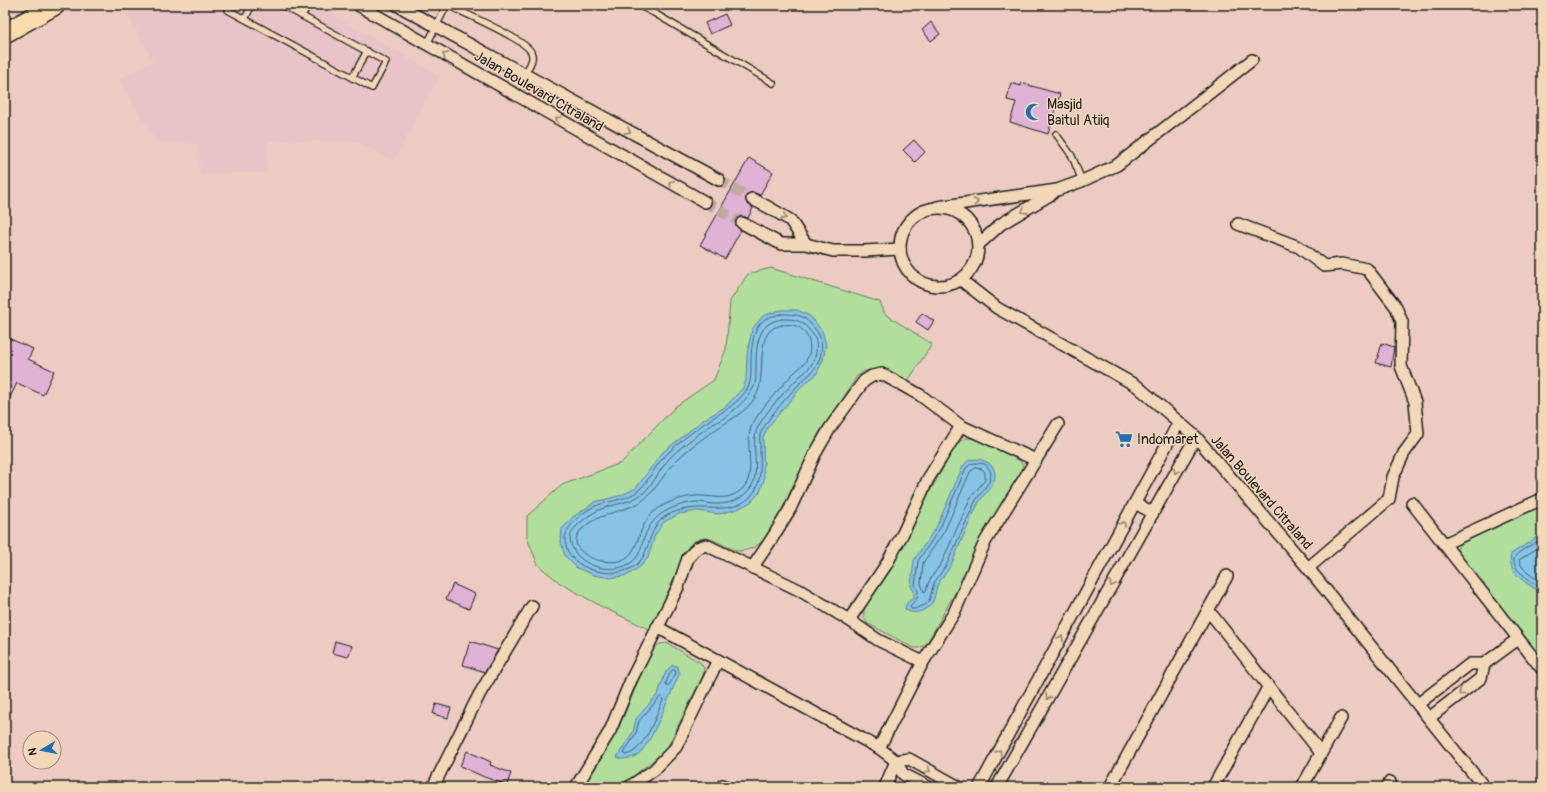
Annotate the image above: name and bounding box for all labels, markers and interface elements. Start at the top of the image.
street label: Jalan Boulevard Citraland [471,48,606,135]
one-way arrow [442,52,449,59]
place label: Masjid Baitul Atiiq [1047,96,1110,129]
mosque icon: Masjid Baitul Atiiq [1024,102,1044,122]
one-way arrow [555,116,563,124]
one-way arrow [624,126,631,133]
one-way arrow [668,181,676,188]
one-way arrow [973,198,979,207]
one-way arrow [1021,206,1028,214]
one-way arrow [780,212,787,219]
supermarket icon: Indomaret [1114,429,1134,449]
place label: Indomaret [1137,431,1199,448]
street label: Jalan Boulevard Citraland [1207,432,1316,553]
one-way arrow [1174,467,1181,474]
one-way arrow [1119,521,1126,528]
one-way arrow [1110,580,1117,587]
one-way arrow [1056,635,1064,642]
one-way arrow [1459,689,1466,696]
one-way arrow [1045,693,1053,701]
north arrow [22,730,62,770]
text: N [25,746,40,756]
one-way arrow [994,749,1001,756]
one-way arrow [924,765,932,772]

